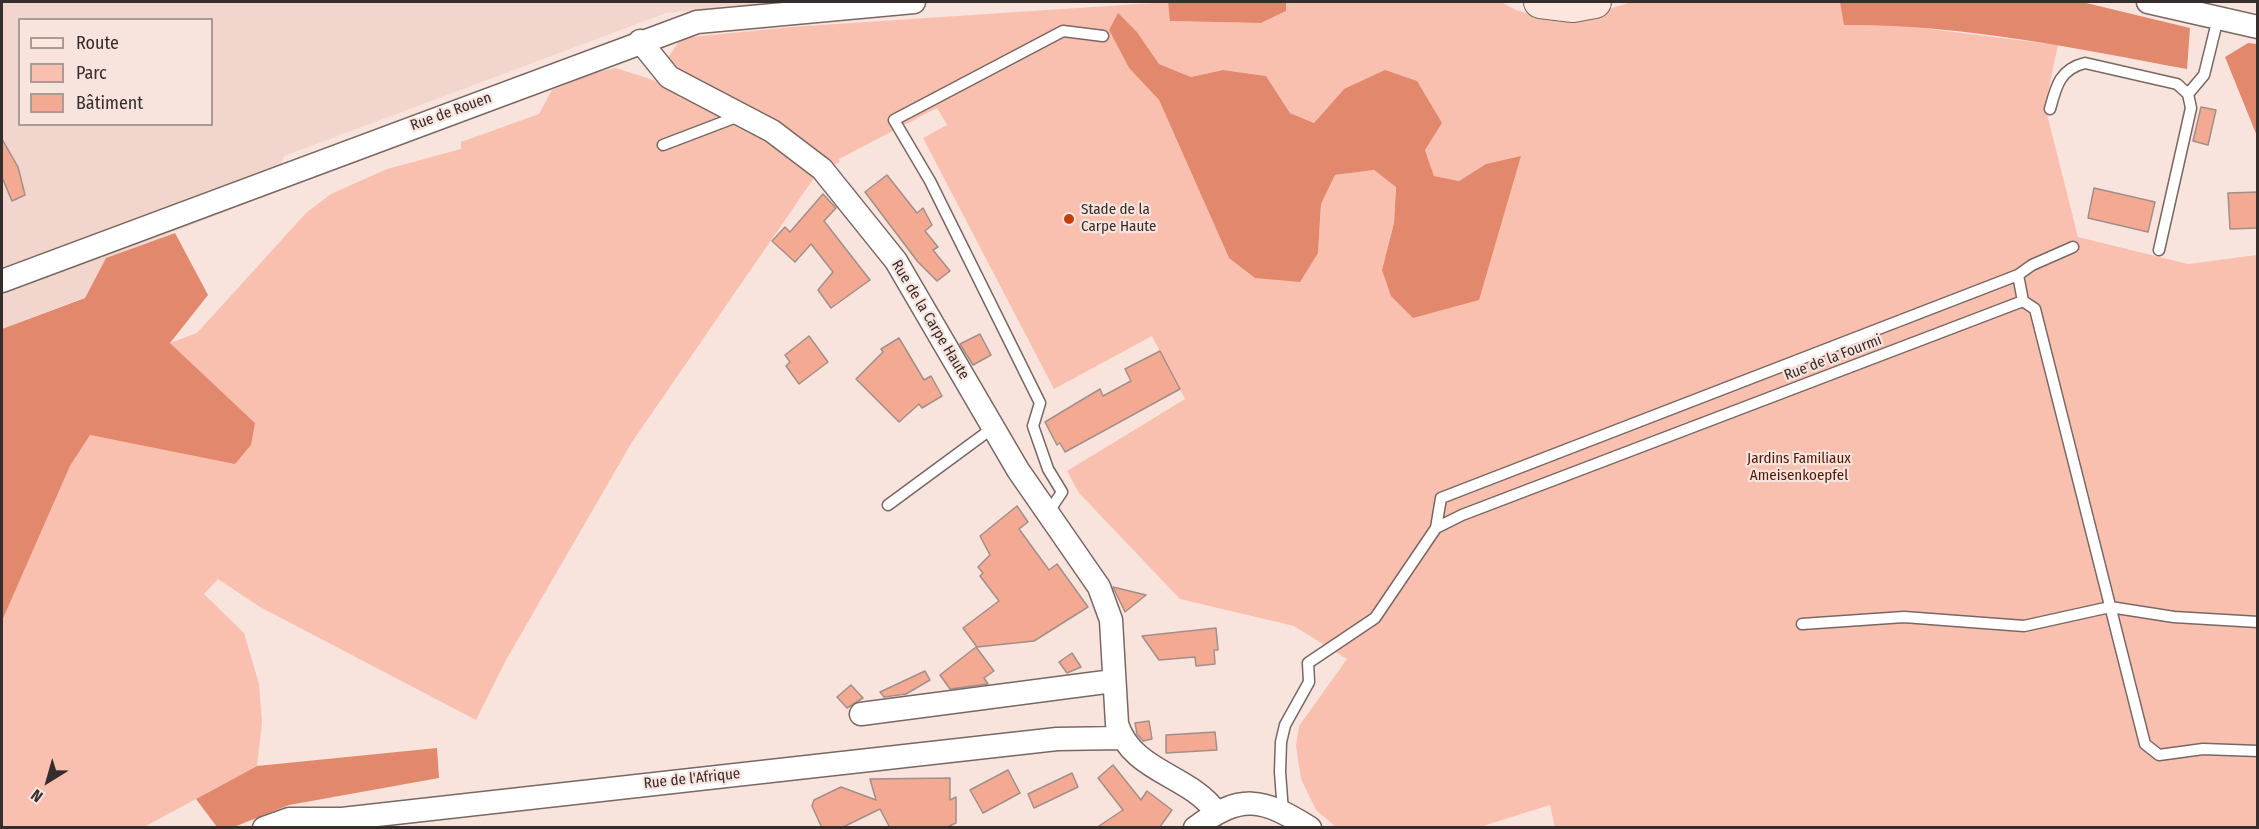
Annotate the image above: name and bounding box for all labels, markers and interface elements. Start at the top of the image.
legend [18,18,213,126]
text: Route [76,32,119,54]
text: Parc [76,62,107,84]
street label: Rue de Rouen [408,89,494,135]
text: Bâtiment [76,92,143,114]
place label: Stade de la Carpe Haute [1081,201,1156,236]
marker: Stade de la Carpe Haute [1062,212,1076,226]
street label: Rue de la Carpe Haute [887,257,973,383]
street label: Rue de la Fourmi [1782,331,1884,385]
park label: Jardins Familiaux Ameisenkoepfel [1747,450,1851,485]
north arrow [18,751,78,811]
street label: Rue de l'Afrique [643,765,741,793]
text: N [27,785,46,806]

